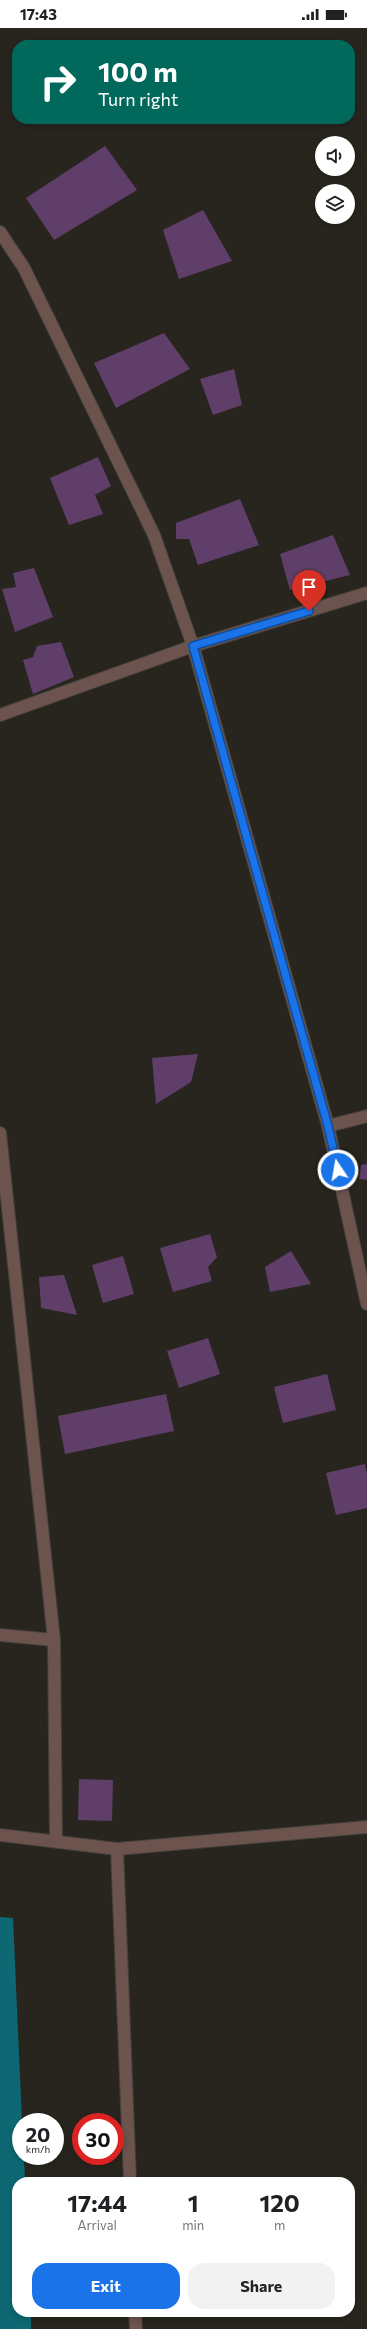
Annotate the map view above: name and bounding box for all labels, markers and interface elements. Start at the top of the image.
text: 17:43 [20,5,57,23]
text: 100 m [98,54,178,88]
icon: right [32,56,84,108]
text: Turn right [98,88,178,110]
map controls [315,136,355,224]
button: sound [315,136,355,176]
button: layers [315,184,355,224]
pin [292,570,326,611]
icon: arrive [298,576,320,598]
position arrow [317,1149,359,1191]
speed limit sign: 30 [72,2113,124,2165]
text: 20 [26,2122,50,2146]
text: km/h [26,2143,50,2155]
text: 17:44 [67,2188,127,2217]
text: 1 [188,2188,199,2217]
text: 120 [259,2188,300,2217]
text: Arrival [77,2217,117,2233]
text: min [182,2217,204,2233]
text: m [274,2217,285,2233]
button: Exit [32,2263,180,2309]
button: Share [188,2263,335,2309]

